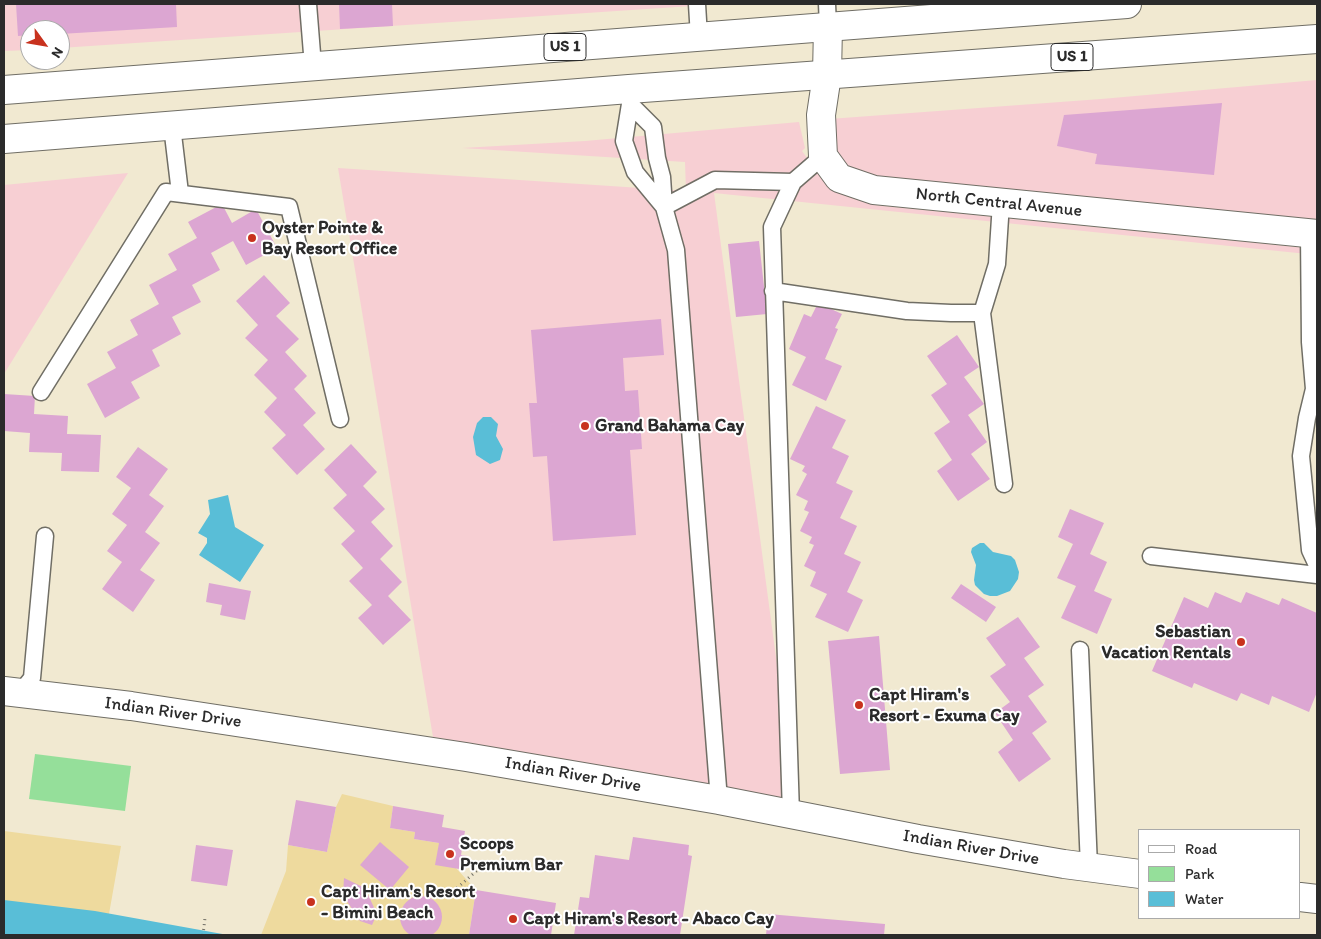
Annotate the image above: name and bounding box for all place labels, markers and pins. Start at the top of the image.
place label: Oyster Pointe & Bay Resort Office [262,217,397,260]
marker: Oyster Pointe & Bay Resort Office [246,232,258,244]
place label: Grand Bahama Cay [595,415,744,437]
marker: Grand Bahama Cay [579,420,591,432]
place label: Sebastian Vacation Rentals [1101,621,1231,664]
marker: Sebastian Vacation Rentals [1235,636,1247,648]
place label: Capt Hiram's Resort - Exuma Cay [869,684,1020,726]
marker: Capt Hiram's Resort - Exuma Cay [853,699,865,711]
place label: Scoops Premium Bar [460,833,562,876]
marker: Scoops Premium Bar [444,848,456,860]
place label: Capt Hiram's Resort - Bimini Beach [321,881,475,924]
marker: Capt Hiram's Resort - Bimini Beach [305,896,317,908]
place label: Capt Hiram's Resort - Abaco Cay [523,908,774,930]
marker: Capt Hiram's Resort - Abaco Cay [507,913,519,925]

